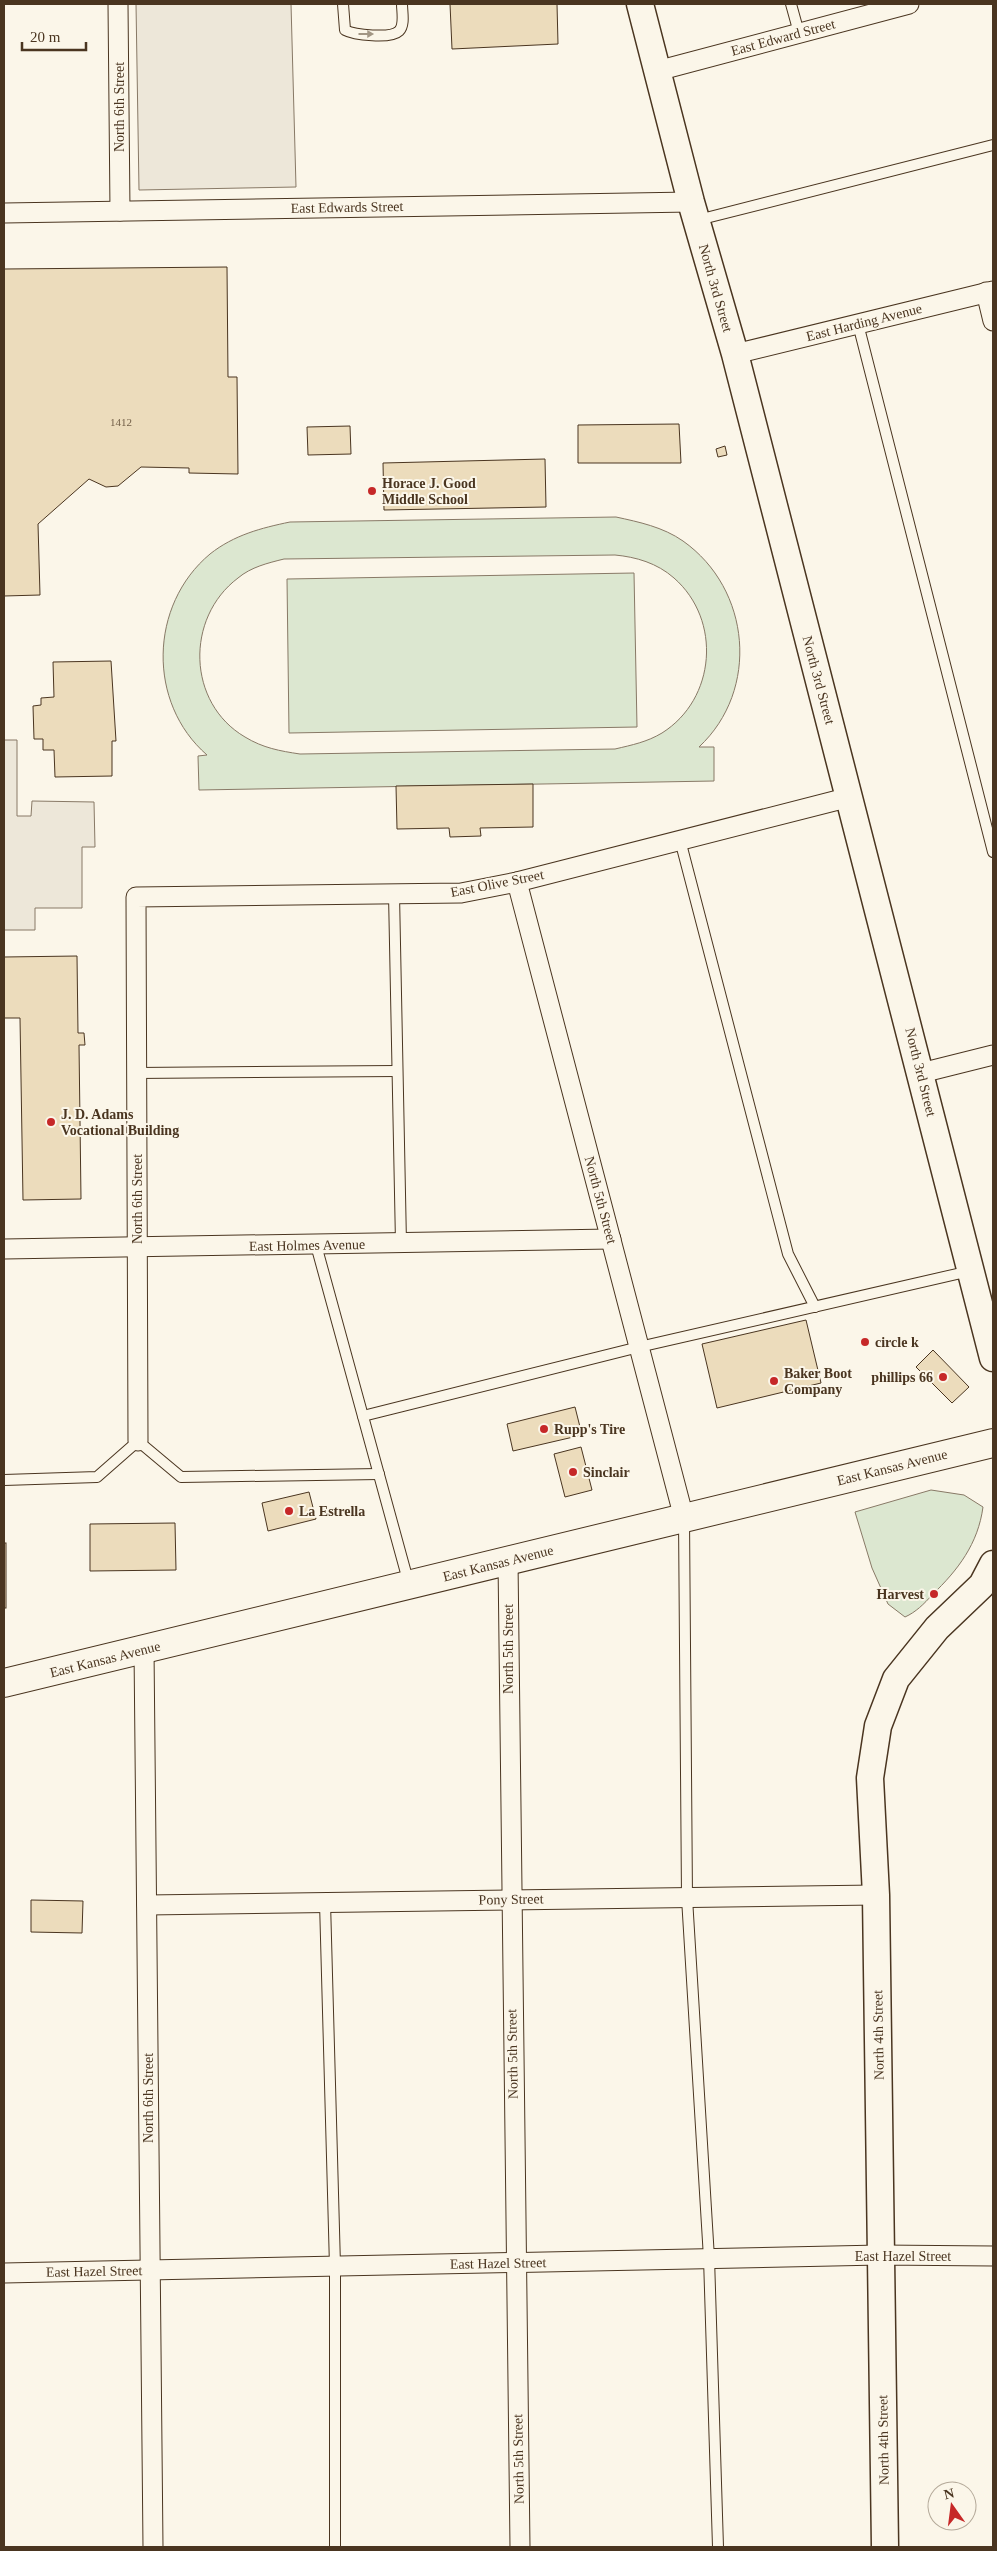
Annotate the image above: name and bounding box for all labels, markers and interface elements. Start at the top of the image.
street label: East Edward Street [729,16,837,59]
scale bar [22,20,86,52]
text: 20 m [30,29,61,45]
one-way arrow [359,31,375,39]
street label: North 6th Street [112,62,127,152]
street label: East Edwards Street [291,199,404,216]
street label: North 3rd Street [696,242,735,334]
street label: East Harding Avenue [805,301,924,344]
house number: 1412 [110,416,132,428]
place label: Horace J. Good Middle School [382,476,476,507]
marker: Horace J. Good Middle School [366,485,378,497]
street label: North 3rd Street [799,634,838,726]
street label: East Olive Street [449,867,545,900]
street label: North 3rd Street [902,1026,939,1118]
place label: J. D. Adams Vocational Building [61,1107,179,1138]
marker: J. D. Adams Vocational Building [45,1116,57,1128]
street label: North 6th Street [130,1154,145,1244]
street label: North 5th Street [582,1155,619,1246]
street label: East Holmes Avenue [249,1237,365,1254]
place label: circle k [875,1335,919,1350]
marker: circle k [859,1336,871,1348]
place label: Baker Boot Company [784,1366,852,1397]
place label: phillips 66 [871,1370,933,1385]
marker: phillips 66 [937,1371,949,1383]
marker: Baker Boot Company [768,1375,780,1387]
place label: Rupp's Tire [554,1422,625,1437]
marker: Rupp's Tire [538,1423,550,1435]
street label: East Kansas Avenue [835,1447,949,1488]
place label: Sinclair [583,1465,630,1480]
marker: Sinclair [567,1466,579,1478]
place label: La Estrella [299,1504,365,1519]
marker: La Estrella [283,1505,295,1517]
street label: East Kansas Avenue [441,1543,555,1584]
place label: Harvest [877,1587,924,1602]
marker: Harvest [928,1588,940,1600]
street label: North 5th Street [501,1604,516,1694]
street label: East Kansas Avenue [48,1639,162,1680]
street label: Pony Street [478,1891,544,1908]
street label: North 4th Street [870,1990,887,2080]
street label: North 5th Street [504,2009,521,2099]
street label: North 6th Street [141,2053,156,2143]
street label: East Hazel Street [855,2249,951,2264]
street label: East Hazel Street [450,2255,546,2272]
street label: East Hazel Street [46,2263,142,2280]
street label: North 4th Street [875,2395,892,2485]
street label: North 5th Street [510,2414,527,2504]
north arrow [927,2481,977,2531]
text: N [942,2485,956,2502]

